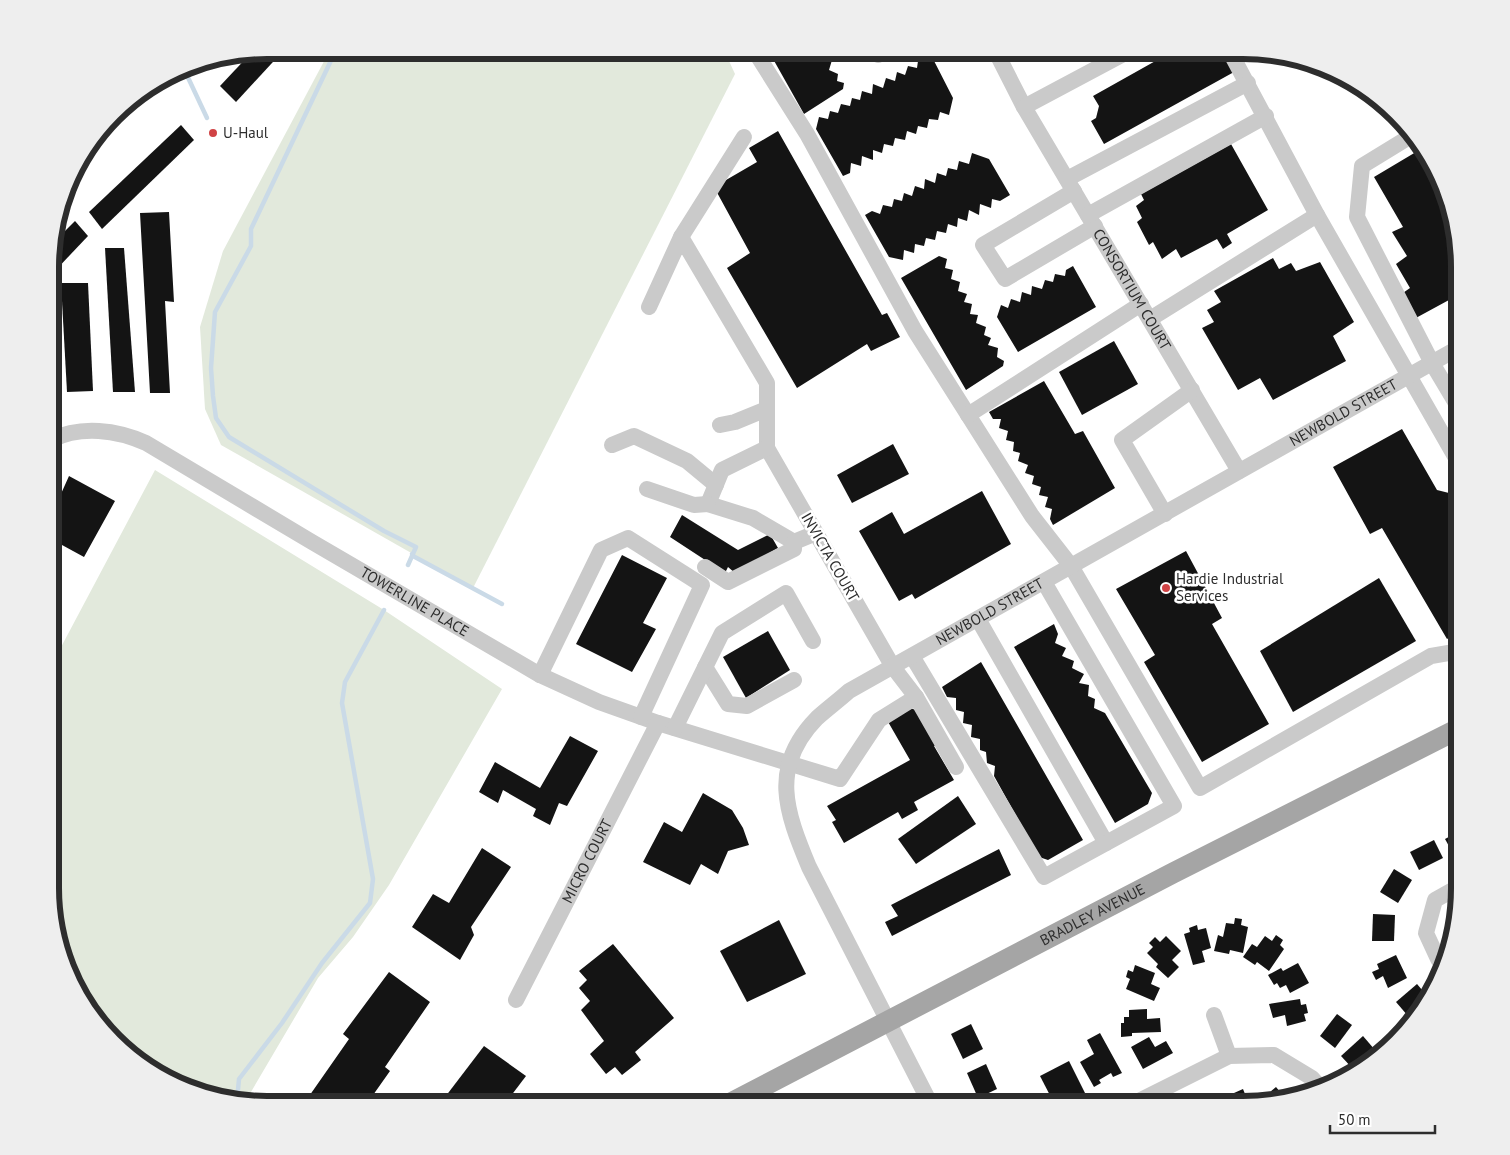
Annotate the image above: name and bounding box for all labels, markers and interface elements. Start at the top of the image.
place label: U-Haul [223,123,269,142]
marker: U-Haul [207,127,219,139]
street label: CONSORTIUM COURT [1089,225,1176,354]
street label: NEWBOLD STREET [1286,374,1401,450]
street label: INVICTA COURT [797,509,864,605]
street label: TOWERLINE PLACE [357,562,472,640]
place label: Hardie Industrial Services [1176,569,1284,605]
street label: NEWBOLD STREET [932,573,1047,649]
marker: Hardie Industrial Services [1160,582,1172,594]
street label: MICRO COURT [557,815,616,906]
street label: BRADLEY AVENUE [1036,879,1148,950]
scale bar [1330,1102,1435,1134]
text: 50 m [1338,1110,1371,1129]

